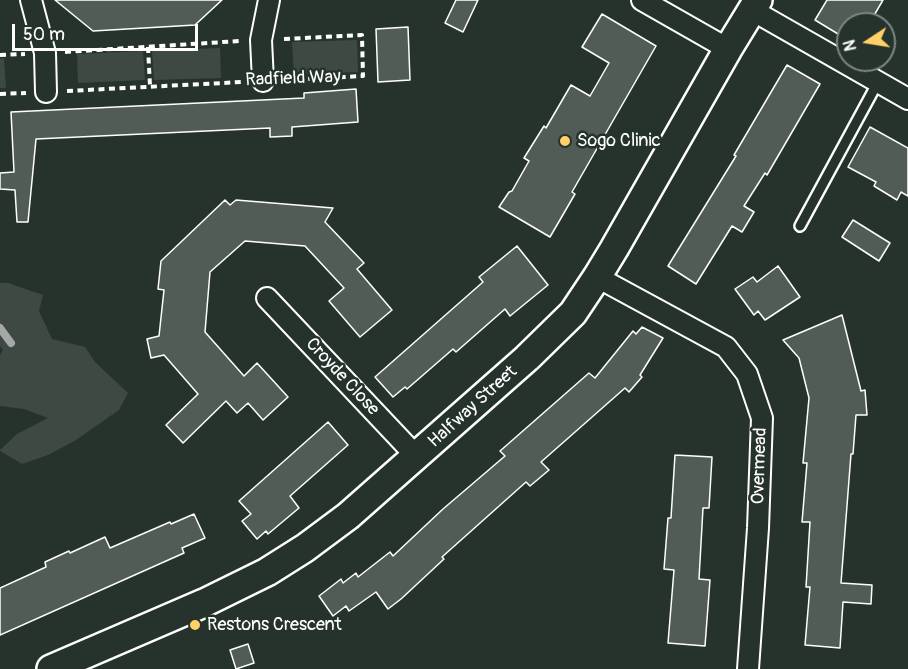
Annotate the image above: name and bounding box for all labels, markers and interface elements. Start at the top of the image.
scale bar [15,12,201,50]
north arrow [836,12,896,72]
text: 50 m [23,23,65,46]
text: N [839,38,861,53]
street label: Radfield Way [245,67,341,91]
place label: Sogo Clinic [577,130,661,152]
marker: Sogo Clinic [558,134,572,148]
street label: Croyde Close [301,334,383,420]
street label: Halfway Street [424,361,522,453]
street label: Overmead [748,427,772,505]
place label: Restons Crescent [207,614,342,636]
marker: Restons Crescent [188,618,202,632]

